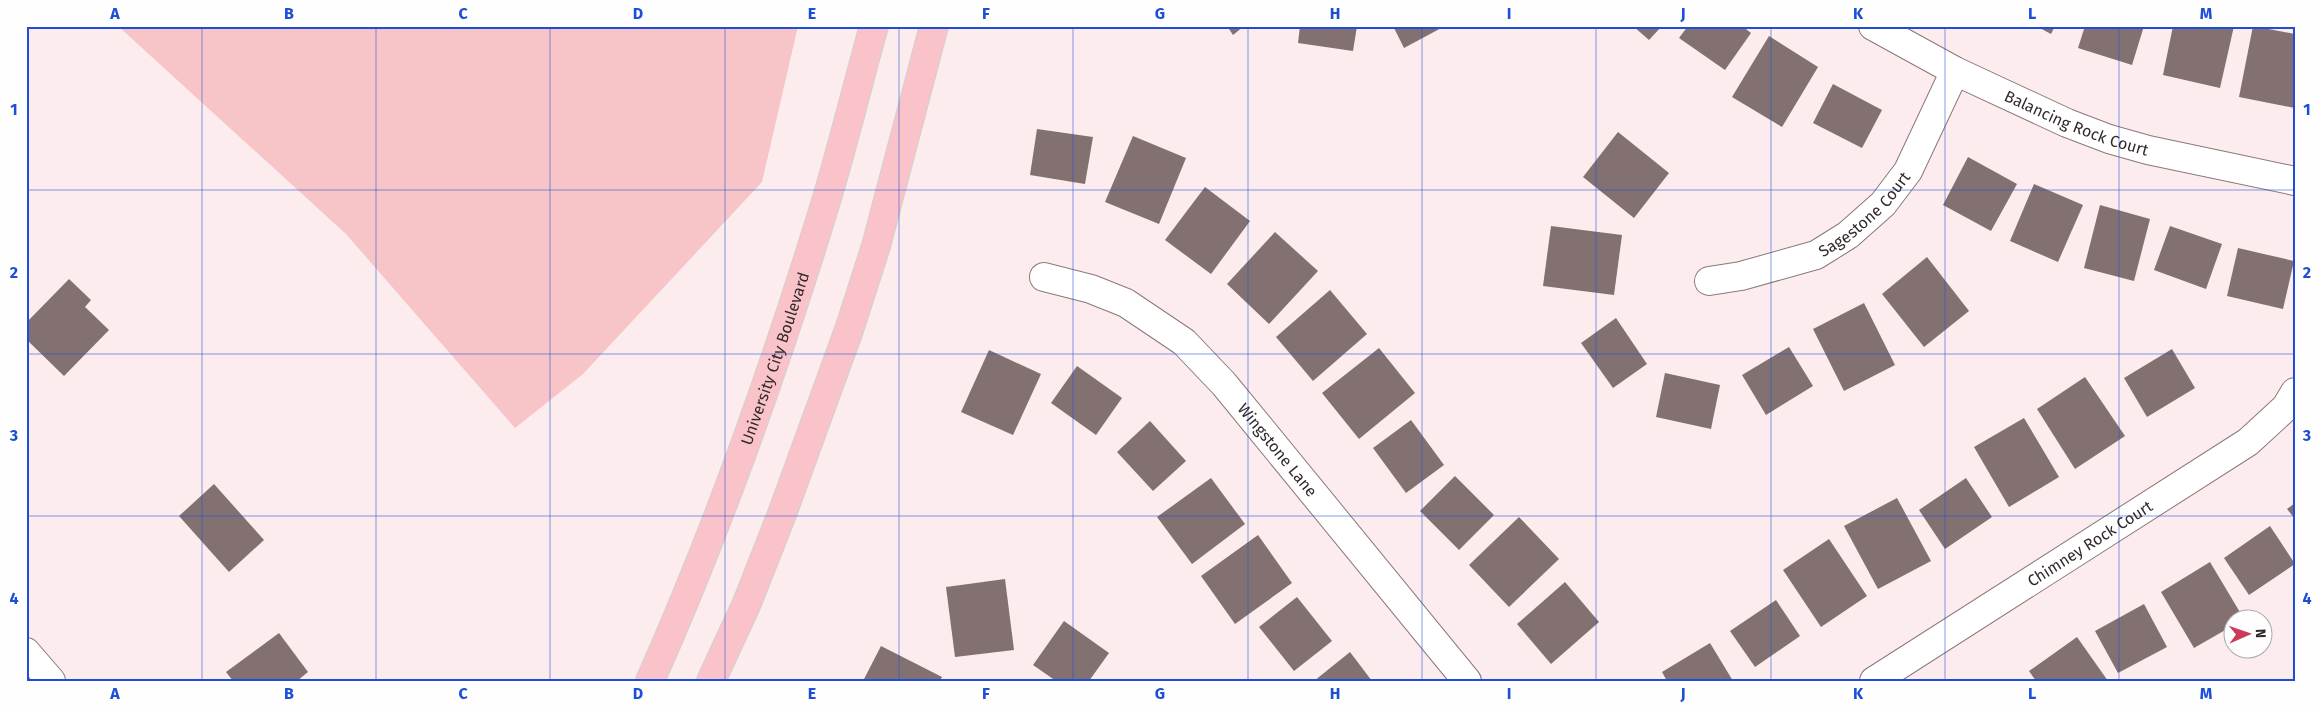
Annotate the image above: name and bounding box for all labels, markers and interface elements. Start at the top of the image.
text: A [109,4,120,23]
text: B [284,4,294,23]
text: C [458,4,468,23]
text: D [633,4,643,23]
text: E [808,4,816,23]
text: F [982,4,990,23]
text: G [1155,4,1165,23]
text: H [1330,4,1340,23]
text: I [1507,4,1511,23]
text: J [1679,4,1686,23]
text: K [1853,4,1864,23]
text: L [2028,4,2036,23]
text: M [2200,4,2213,23]
street label: Balancing Rock Court [2002,86,2151,159]
text: 1 [10,100,18,119]
text: 1 [2303,100,2311,119]
street label: Sagestone Court [1815,168,1914,261]
text: 2 [10,263,18,282]
text: 2 [2303,263,2311,282]
street label: University City Boulevard [736,270,813,447]
street label: Wingstone Lane [1234,399,1321,500]
text: 3 [9,426,18,445]
text: 3 [2302,426,2311,445]
street label: Chimney Rock Court [2024,496,2156,590]
text: 4 [9,589,19,608]
text: 4 [2302,589,2312,608]
north arrow [2224,610,2274,660]
text: N [2252,629,2269,639]
text: A [109,684,120,703]
text: B [284,684,294,703]
text: C [458,684,468,703]
text: D [633,684,643,703]
text: E [808,684,816,703]
text: F [982,684,990,703]
text: G [1155,684,1165,703]
text: H [1330,684,1340,703]
text: I [1507,684,1511,703]
text: J [1679,684,1686,703]
text: K [1853,684,1864,703]
text: L [2028,684,2036,703]
text: M [2200,684,2213,703]

